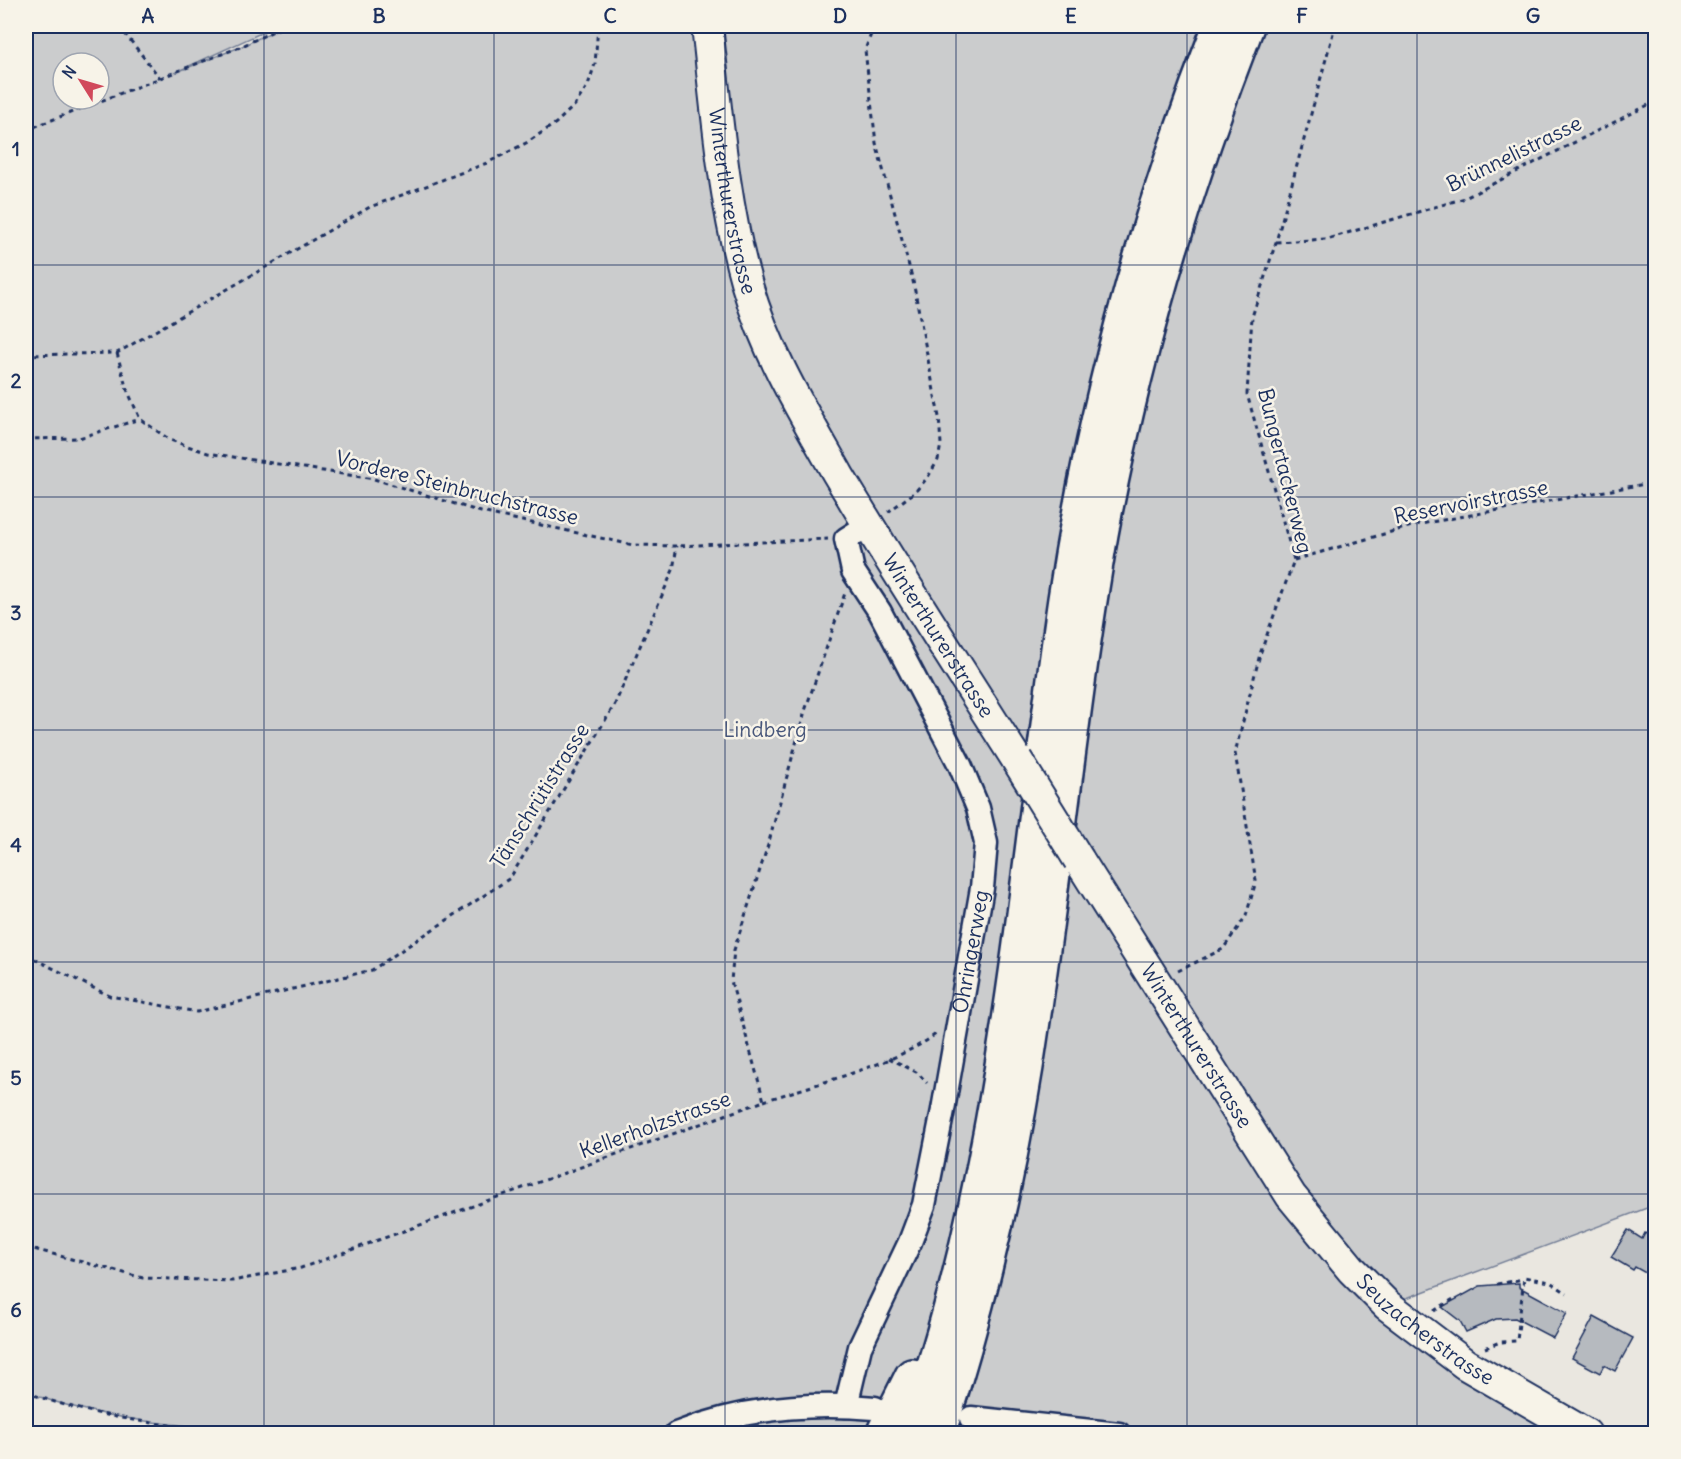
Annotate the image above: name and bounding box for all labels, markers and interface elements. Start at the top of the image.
text: A [142,3,155,28]
text: B [372,3,386,28]
text: C [603,3,617,28]
text: D [833,3,847,28]
text: E [1065,3,1077,28]
text: F [1296,3,1308,28]
text: G [1526,3,1540,28]
north arrow [51,51,111,111]
text: N [58,62,80,82]
street label: Winterthurerstrasse [703,106,763,298]
street label: Brünnelistrasse [1442,109,1586,198]
text: 1 [12,136,20,161]
text: 2 [11,368,22,393]
street label: Bungertackerweg [1252,385,1319,556]
street label: Vordere Steinbruchstrasse [333,444,581,531]
street label: Reservoirstrasse [1392,473,1550,530]
street label: Winterthurerstrasse [877,548,1001,723]
text: 3 [10,600,22,625]
park label: Lindberg [723,716,807,743]
street label: Tänschrütistrasse [484,718,595,873]
text: 4 [10,832,22,857]
street label: Ohringerweg [946,888,994,1016]
street label: Winterthurerstrasse [1135,959,1259,1133]
text: 5 [10,1065,22,1090]
street label: Kellerholzstrasse [575,1085,734,1164]
street label: Seuzacherstrasse [1351,1268,1499,1391]
text: 6 [10,1297,22,1322]

